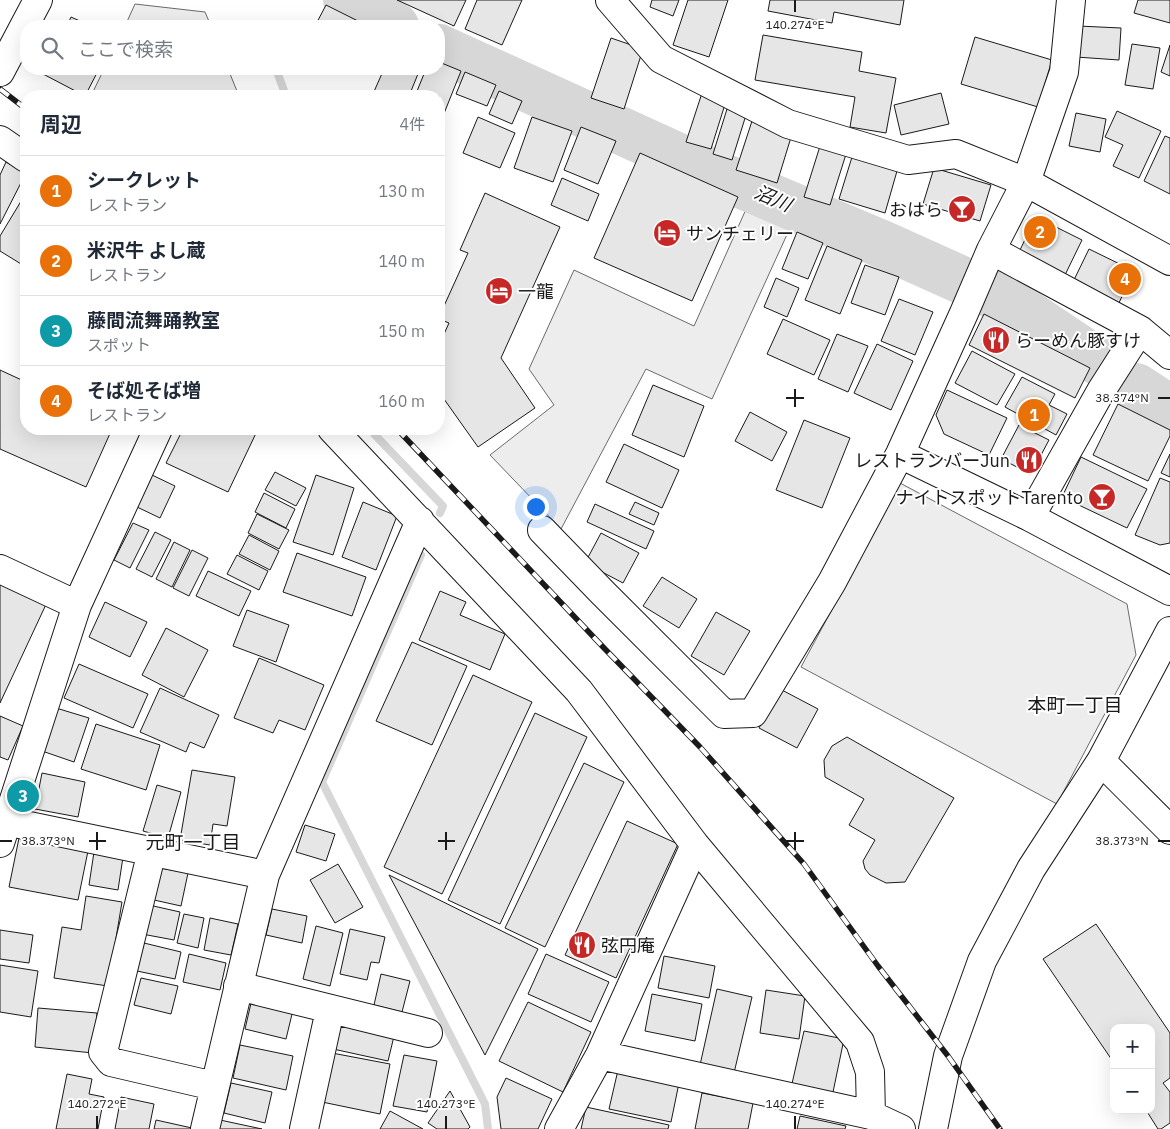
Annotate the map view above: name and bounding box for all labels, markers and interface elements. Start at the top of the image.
text: 140.274°E [765,17,825,32]
search box [20,20,445,75]
icon: search [38,34,66,62]
text: ここで検索 [78,37,173,61]
text: 周辺 [40,110,82,138]
text: 4件 [399,114,425,134]
text: シークレット [87,168,201,192]
water label: 沼川 [751,180,797,217]
text: 1 [51,181,61,201]
text: 130 m [378,181,425,201]
bar icon: おはら [947,194,977,224]
text: レストラン [87,195,167,215]
place label: おはら [889,198,943,221]
pin: 2 [1024,213,1056,251]
hotel icon: サンチェリー [652,218,682,248]
place label: サンチェリー [686,222,794,245]
text: 米沢牛 よし蔵 [87,238,205,262]
text: 2 [51,251,61,271]
text: 140 m [378,251,425,271]
pin: 4 [1109,260,1141,298]
text: レストラン [87,265,167,285]
hotel icon: 一龍 [484,276,514,306]
place label: 一龍 [518,280,554,303]
text: 藤間流舞踊教室 [87,308,220,332]
text: 3 [51,321,61,341]
text: 150 m [378,321,425,341]
restaurant icon: らーめん豚すけ [981,325,1011,355]
place label: らーめん豚すけ [1015,329,1141,352]
text: スポット [87,335,151,355]
text: そば処そば増 [87,378,201,402]
text: 38.374°N [1095,390,1149,405]
text: 4 [51,391,61,411]
text: 160 m [378,391,425,411]
pin: 1 [1018,396,1050,434]
text: レストラン [87,405,167,425]
restaurant icon: レストランバーJun [1014,445,1044,475]
place label: レストランバーJun [854,449,1010,472]
bar icon: ナイトスポットTarento [1087,482,1117,512]
place label: ナイトスポットTarento [895,486,1083,509]
your location [523,494,549,520]
district label: 本町一丁目 [1027,693,1123,717]
pin: 3 [7,777,39,815]
district label: 元町一丁目 [145,830,241,854]
text: 38.373°N [21,833,75,848]
text: 38.373°N [1095,833,1149,848]
restaurant icon: 弦円庵 [567,930,597,960]
place label: 弦円庵 [601,934,655,957]
map controls [1110,1024,1155,1114]
button: + [1110,1024,1155,1069]
button: − [1110,1069,1155,1114]
text: 140.272°E [67,1096,127,1111]
text: 140.273°E [416,1096,476,1111]
text: 140.274°E [765,1096,825,1111]

